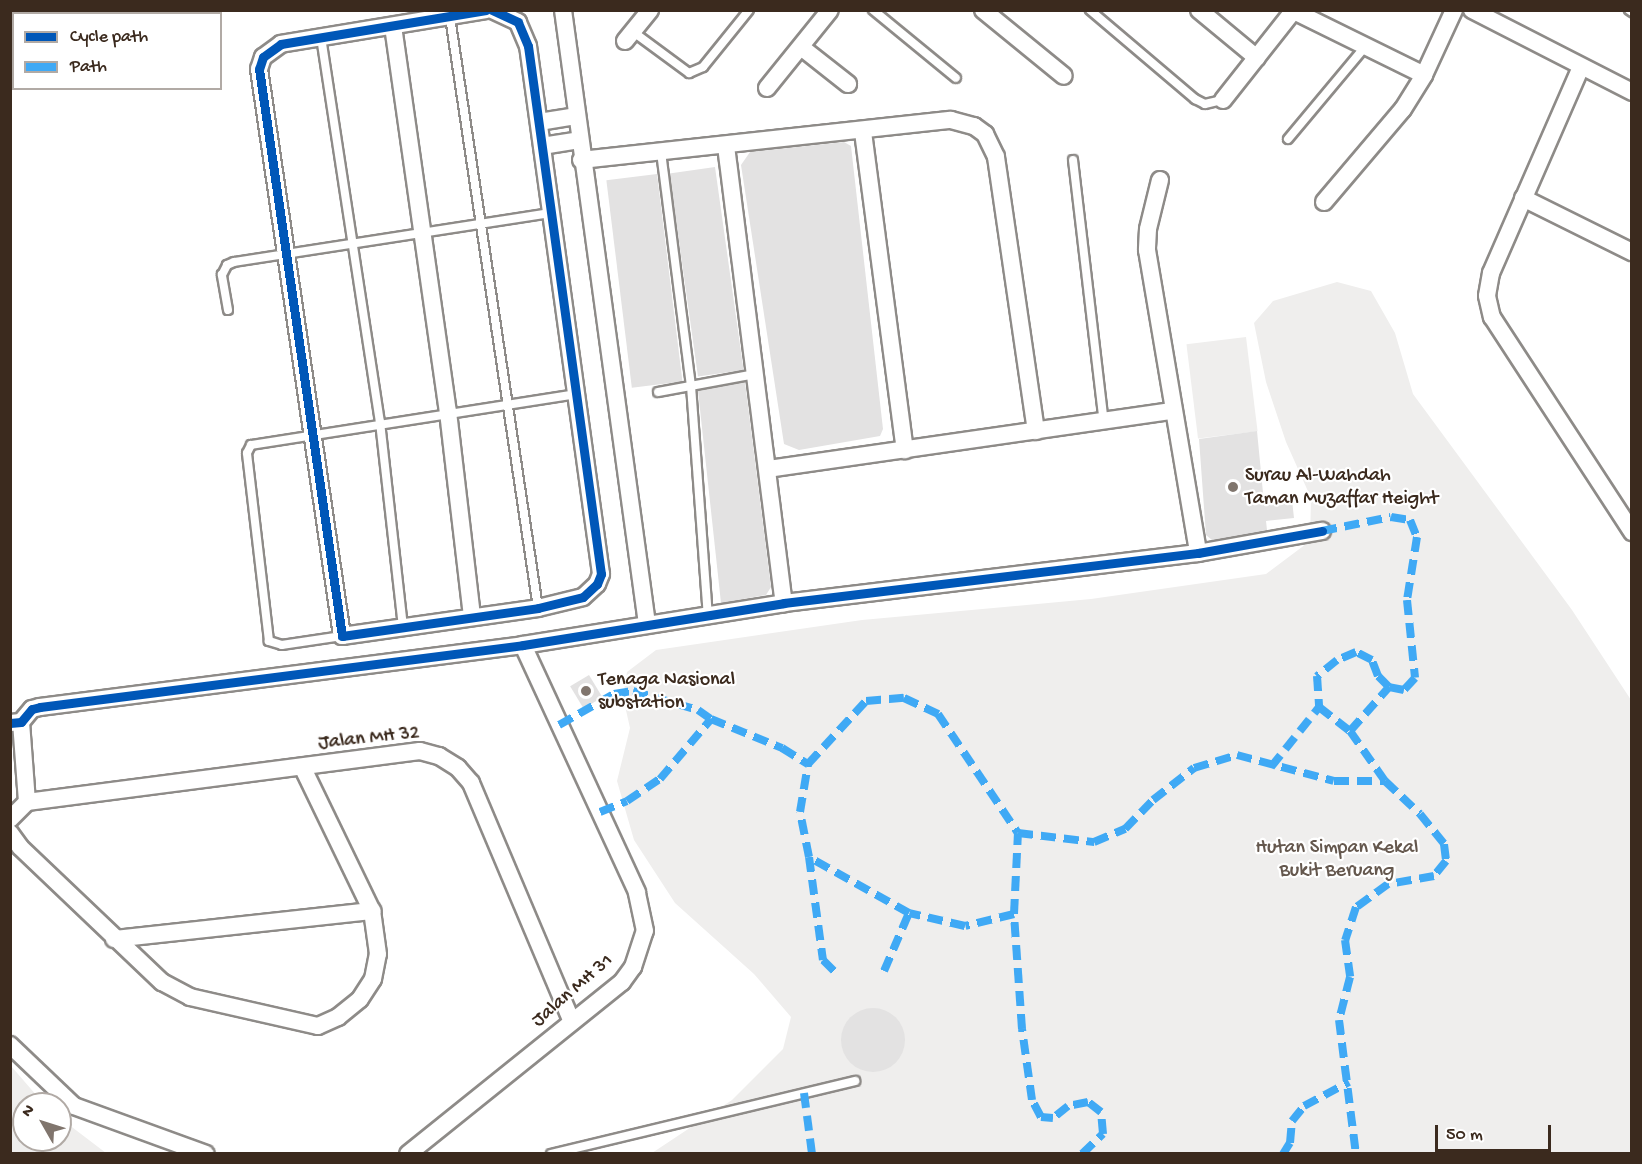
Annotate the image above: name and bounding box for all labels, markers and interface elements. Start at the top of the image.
legend [12,12,222,90]
text: Cycle path [70,27,148,48]
text: Path [70,57,107,78]
place label: Surau Al-Wahdah Taman Muzaffar Height [1245,464,1438,511]
marker: Surau Al-Wahdah Taman Muzaffar Height [1226,480,1240,494]
place label: Tenaga Nasional substation [598,668,735,715]
marker: Tenaga Nasional substation [579,684,593,698]
street label: Jalan MH 32 [317,722,421,756]
park label: Hutan Simpan Kekal Bukit Beruang [1255,836,1419,883]
street label: Jalan MH 31 [527,949,619,1033]
north arrow [12,1092,72,1152]
text: N [19,1102,40,1122]
scale bar [1438,1113,1554,1151]
text: 50 m [1446,1125,1483,1146]

